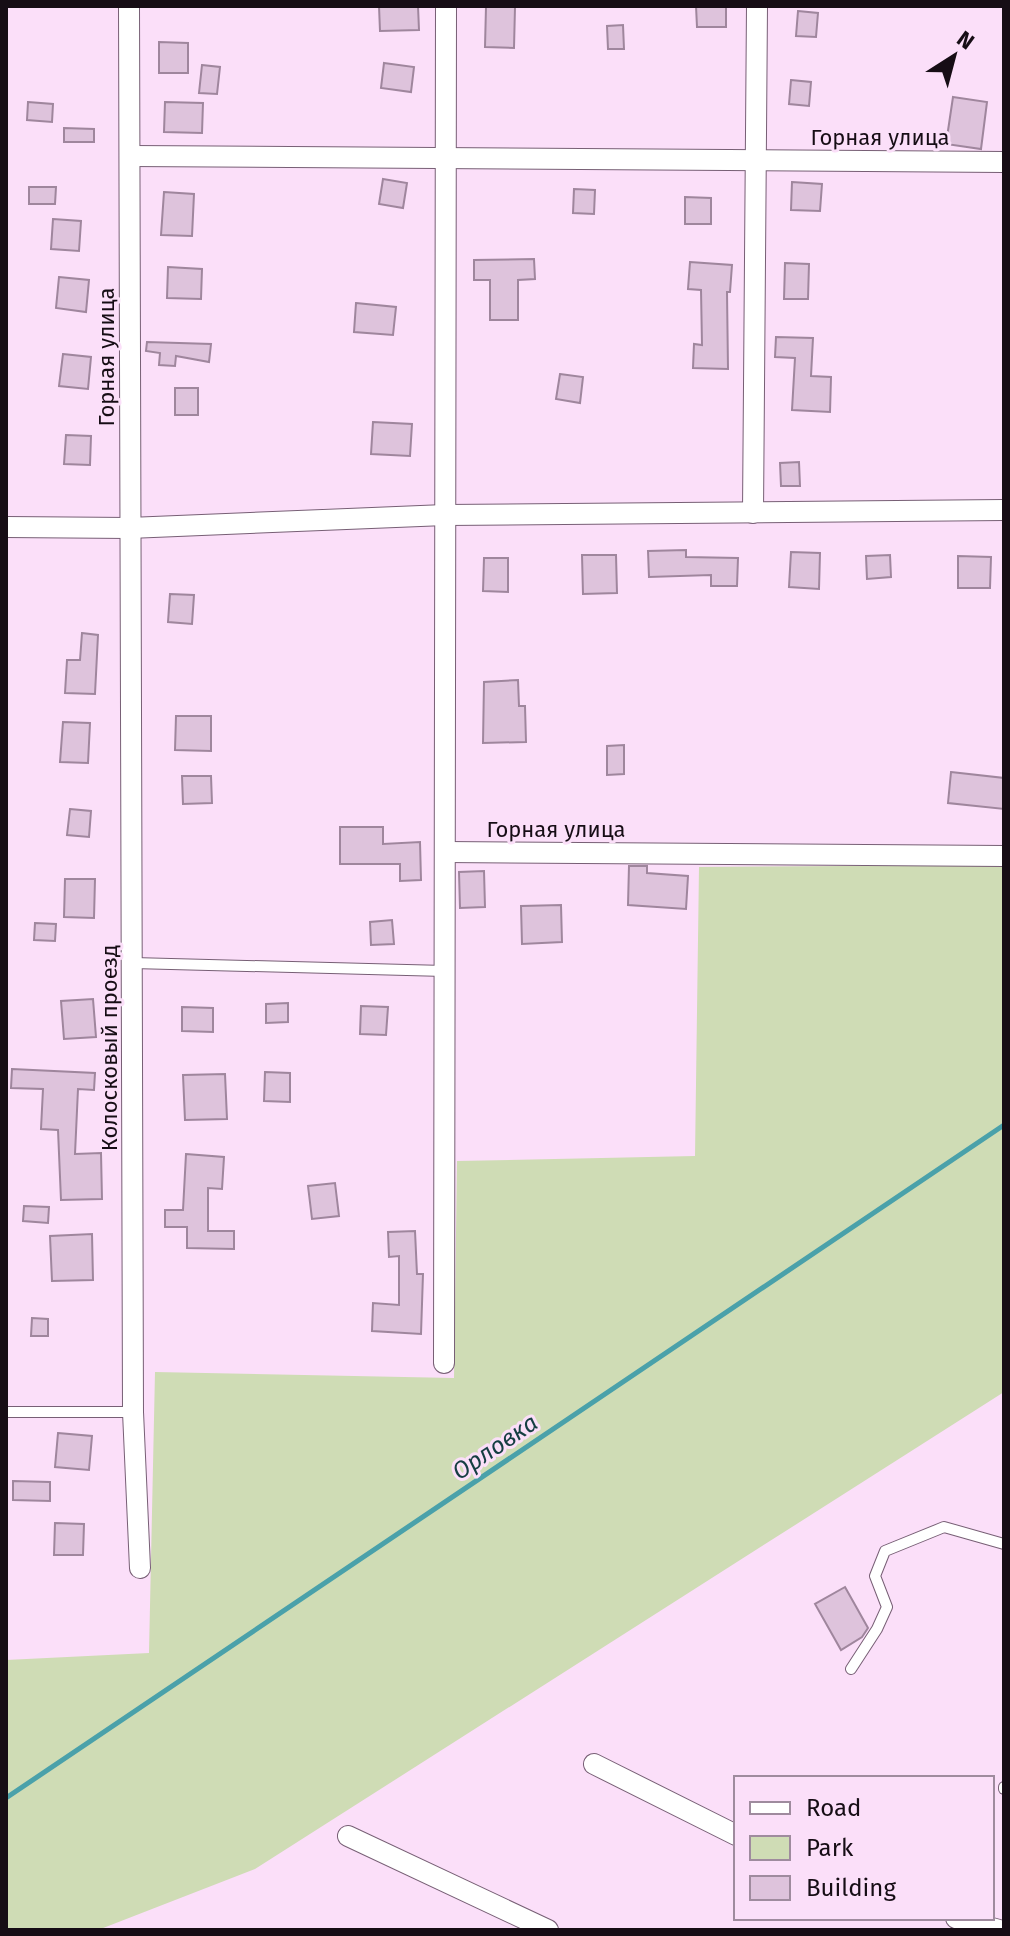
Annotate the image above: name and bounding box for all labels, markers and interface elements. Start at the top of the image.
north arrow [914,16,994,96]
text: N [952,25,979,55]
street label: Горная улица [810,124,950,151]
street label: Горная улица [93,287,120,427]
street label: Горная улица [486,816,626,843]
street label: Колосковый проезд [96,945,123,1151]
water label: Орловка [447,1408,543,1486]
legend [734,1776,994,1920]
text: Road [806,1794,861,1822]
text: Park [806,1834,854,1862]
text: Building [806,1874,896,1902]

